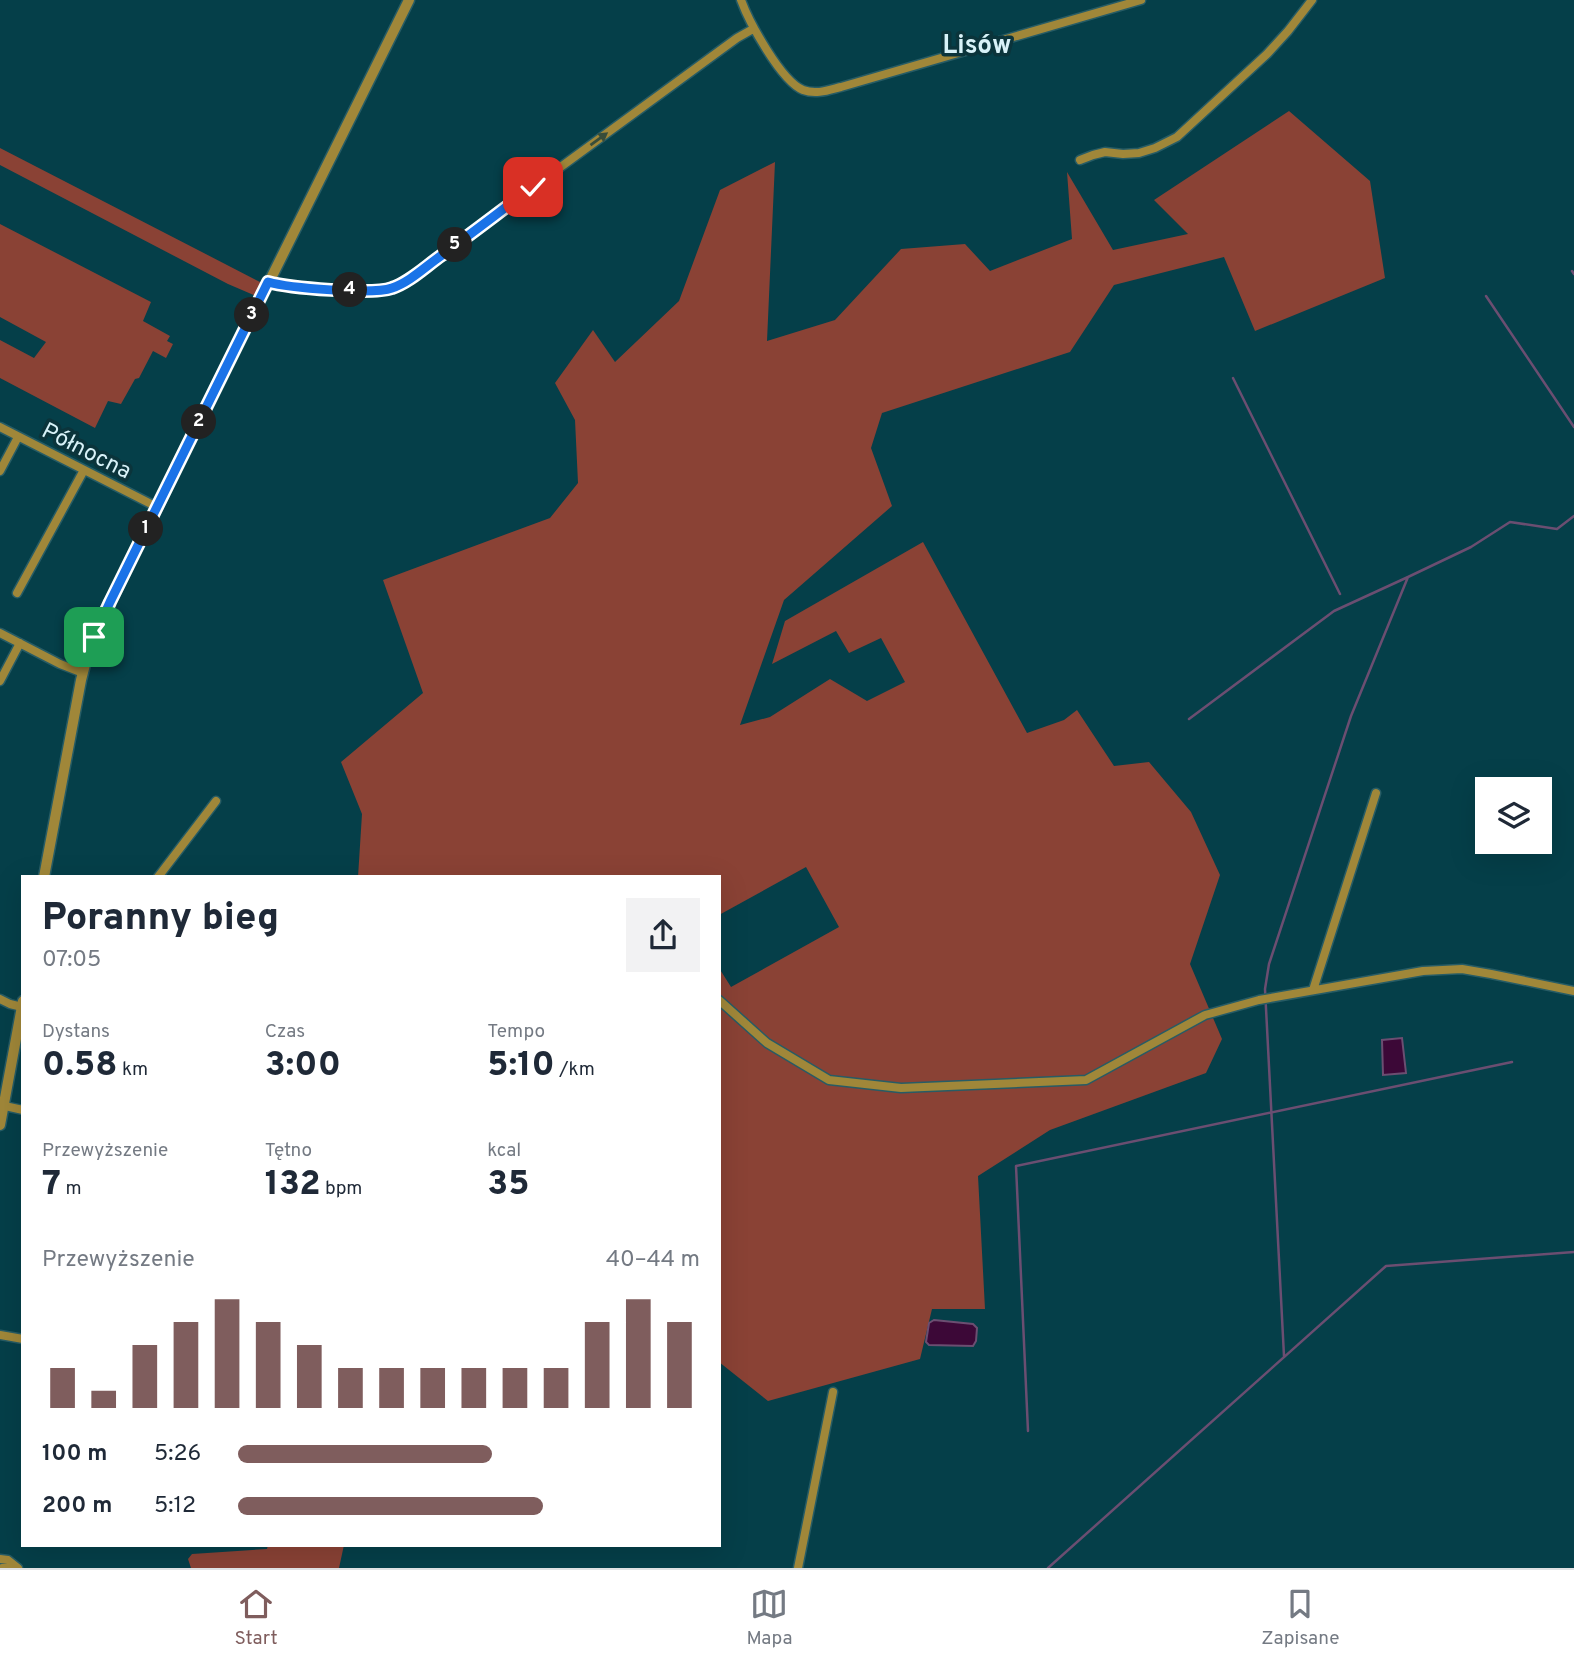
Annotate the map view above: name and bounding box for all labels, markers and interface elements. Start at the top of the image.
district label: Lisów [943,30,1011,63]
one-way arrow [590,132,608,146]
pin [503,157,563,217]
icon: check [514,168,552,206]
pin: 5 [438,228,472,262]
text: 5 [449,232,460,256]
pin: 4 [332,272,368,308]
text: 4 [343,277,356,301]
pin: 3 [234,298,270,332]
text: 3 [246,302,257,326]
pin: 2 [182,404,216,440]
text: 2 [193,409,204,433]
street label: Północna [36,417,136,487]
pin: 1 [128,512,164,546]
text: 1 [142,516,149,540]
pin [64,607,124,667]
icon: arrive [75,618,113,656]
map controls [1475,777,1552,854]
button: layers [1475,777,1552,854]
text: Poranny bieg [42,895,279,944]
button: share [626,898,700,972]
text: 07:05 [42,946,101,975]
text: Dystans [42,1020,110,1044]
text: Czas [265,1020,305,1044]
text: Tempo [487,1020,545,1044]
text: 0.58 [42,1044,117,1088]
text: 3:00 [265,1044,341,1088]
text: 5:10 [487,1044,555,1088]
text: km [117,1058,148,1082]
text: /km [555,1058,595,1082]
text: Przewyższenie [42,1139,168,1163]
text: Tętno [265,1139,312,1163]
text: kcal [487,1139,521,1163]
text: 7 [42,1163,61,1207]
text: 132 [265,1163,321,1207]
text: 35 [487,1163,530,1207]
text: m [61,1177,82,1201]
text: bpm [321,1177,362,1201]
text: Przewyższenie [42,1246,195,1275]
text: 40–44 m [606,1246,700,1275]
text: 100 m [42,1440,107,1469]
text: 5:26 [154,1440,201,1469]
text: 200 m [42,1492,112,1521]
text: 5:12 [154,1492,196,1521]
tab: Start [234,1585,278,1651]
tab: Mapa [746,1585,792,1651]
tab: Zapisane [1261,1585,1340,1651]

